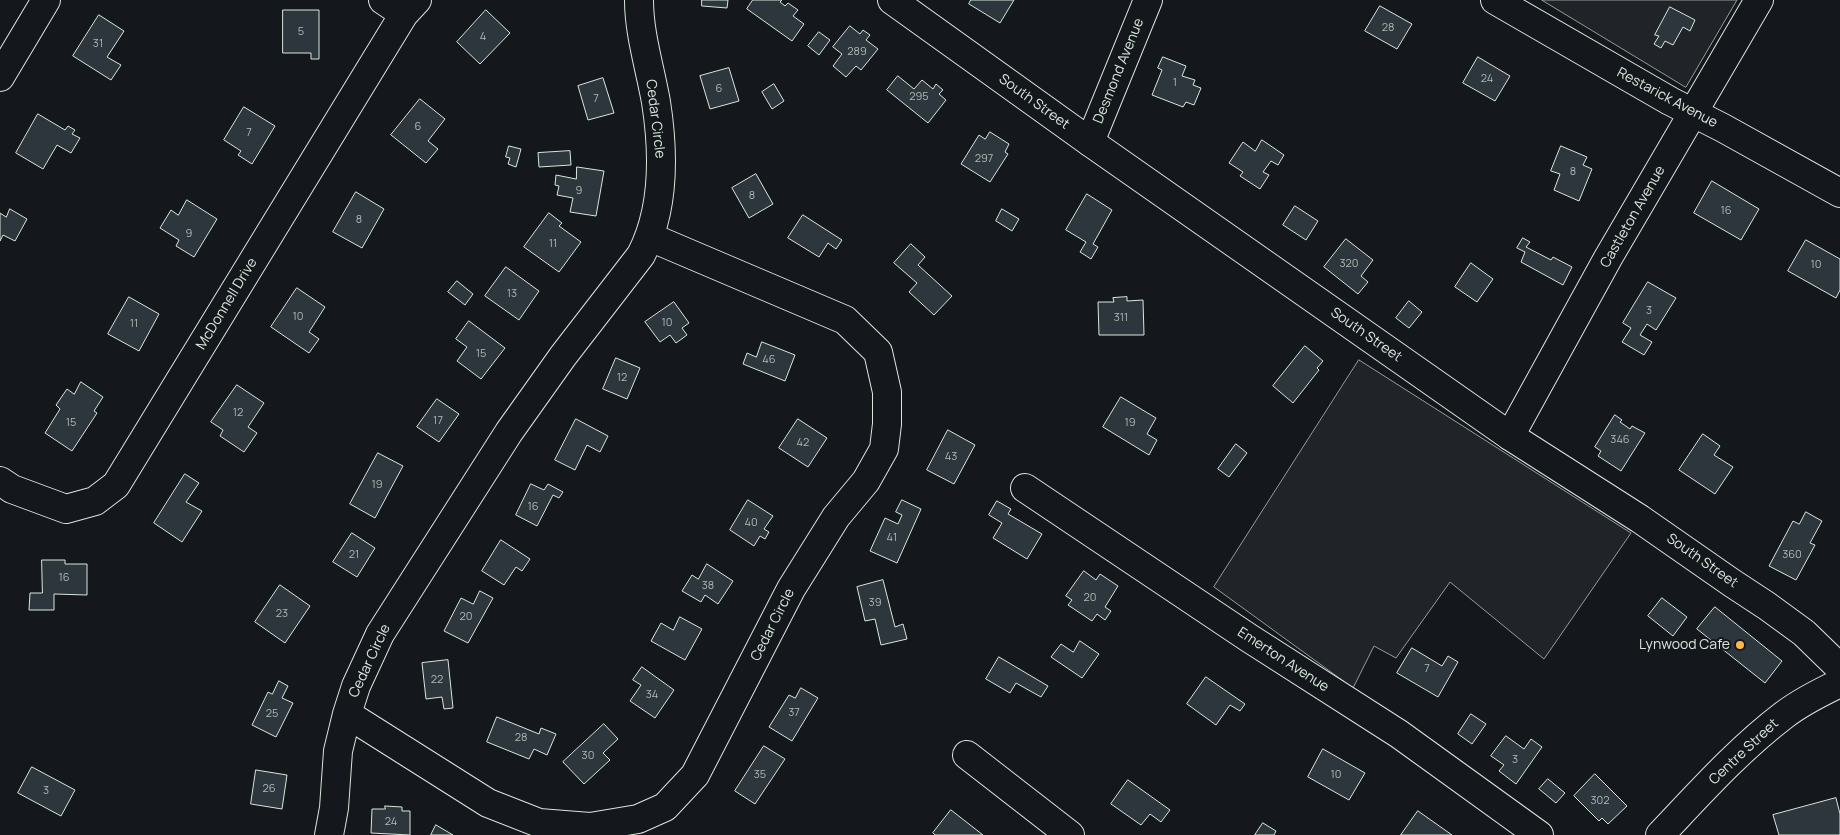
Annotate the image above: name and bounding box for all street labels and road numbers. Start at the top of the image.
street label: Desmond Avenue [1090,16,1148,126]
street label: Restarick Avenue [1614,64,1720,132]
street label: South Street [995,71,1073,133]
street label: Cedar Circle [642,79,668,159]
street label: Castleton Avenue [1597,163,1669,271]
street label: McDonnell Drive [193,255,261,353]
street label: South Street [1327,304,1405,366]
street label: South Street [1663,530,1741,592]
street label: Cedar Circle [748,586,798,664]
street label: Cedar Circle [346,622,394,700]
street label: Emerton Avenue [1234,624,1332,696]
street label: Centre Street [1706,716,1782,788]

